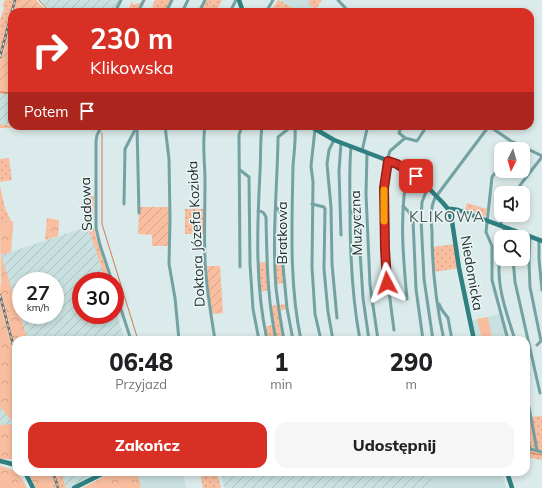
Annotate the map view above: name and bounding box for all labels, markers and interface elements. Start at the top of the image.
text: 230 m [90,21,173,56]
icon: right [24,24,76,76]
text: Klikowska [90,56,174,79]
icon: arrive [76,100,98,122]
text: Potem [24,102,68,121]
north arrow [494,142,530,178]
map controls [494,142,530,266]
pin [399,159,433,193]
street label: Doktora Józefa Kozioła [183,160,209,308]
icon: arrive [405,165,427,187]
street label: Sadowa [76,177,96,231]
button: sound [494,186,530,222]
street label: Muzyczna [346,190,366,256]
street label: Bratkowa [273,201,291,265]
district label: KLIKOWA [409,207,485,226]
button: search [494,230,530,266]
street label: Niedomicka [457,234,487,312]
position arrow [366,262,408,304]
speed limit sign: 30 [72,272,124,324]
text: 27 [26,280,50,305]
text: km/h [27,301,49,314]
text: 06:48 [109,347,173,377]
text: 1 [274,347,289,377]
text: 290 [390,347,433,377]
text: Przyjazd [115,376,167,392]
text: min [270,376,292,392]
text: m [405,376,417,392]
button: Zakończ [28,422,267,468]
button: Udostępnij [275,422,514,468]

